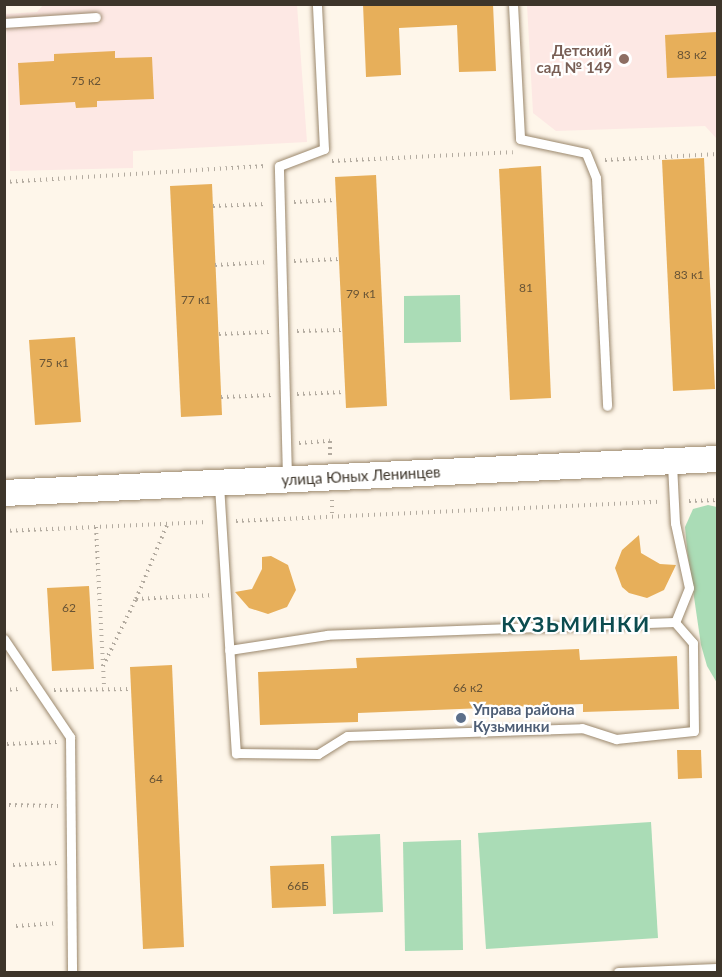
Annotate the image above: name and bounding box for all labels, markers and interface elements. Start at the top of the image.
place label: Детский сад № 149 [537,41,612,76]
house number: 83 к2 [677,48,707,62]
marker: Детский сад № 149 [617,52,631,66]
house number: 75 к2 [71,74,101,88]
house number: 83 к1 [674,268,704,282]
house number: 81 [519,281,533,295]
house number: 79 к1 [346,287,376,301]
house number: 77 к1 [181,293,211,307]
house number: 75 к1 [39,356,69,370]
street label: улица Юных Ленинцев [281,463,441,489]
house number: 62 [62,601,76,615]
district label: КУЗЬМИНКИ [501,611,651,637]
house number: 66 к2 [453,681,483,695]
place label: Управа района Кузьминки [473,700,575,735]
marker: Управа района Кузьминки [454,711,468,725]
house number: 64 [149,772,163,786]
house number: 66Б [287,879,309,893]

